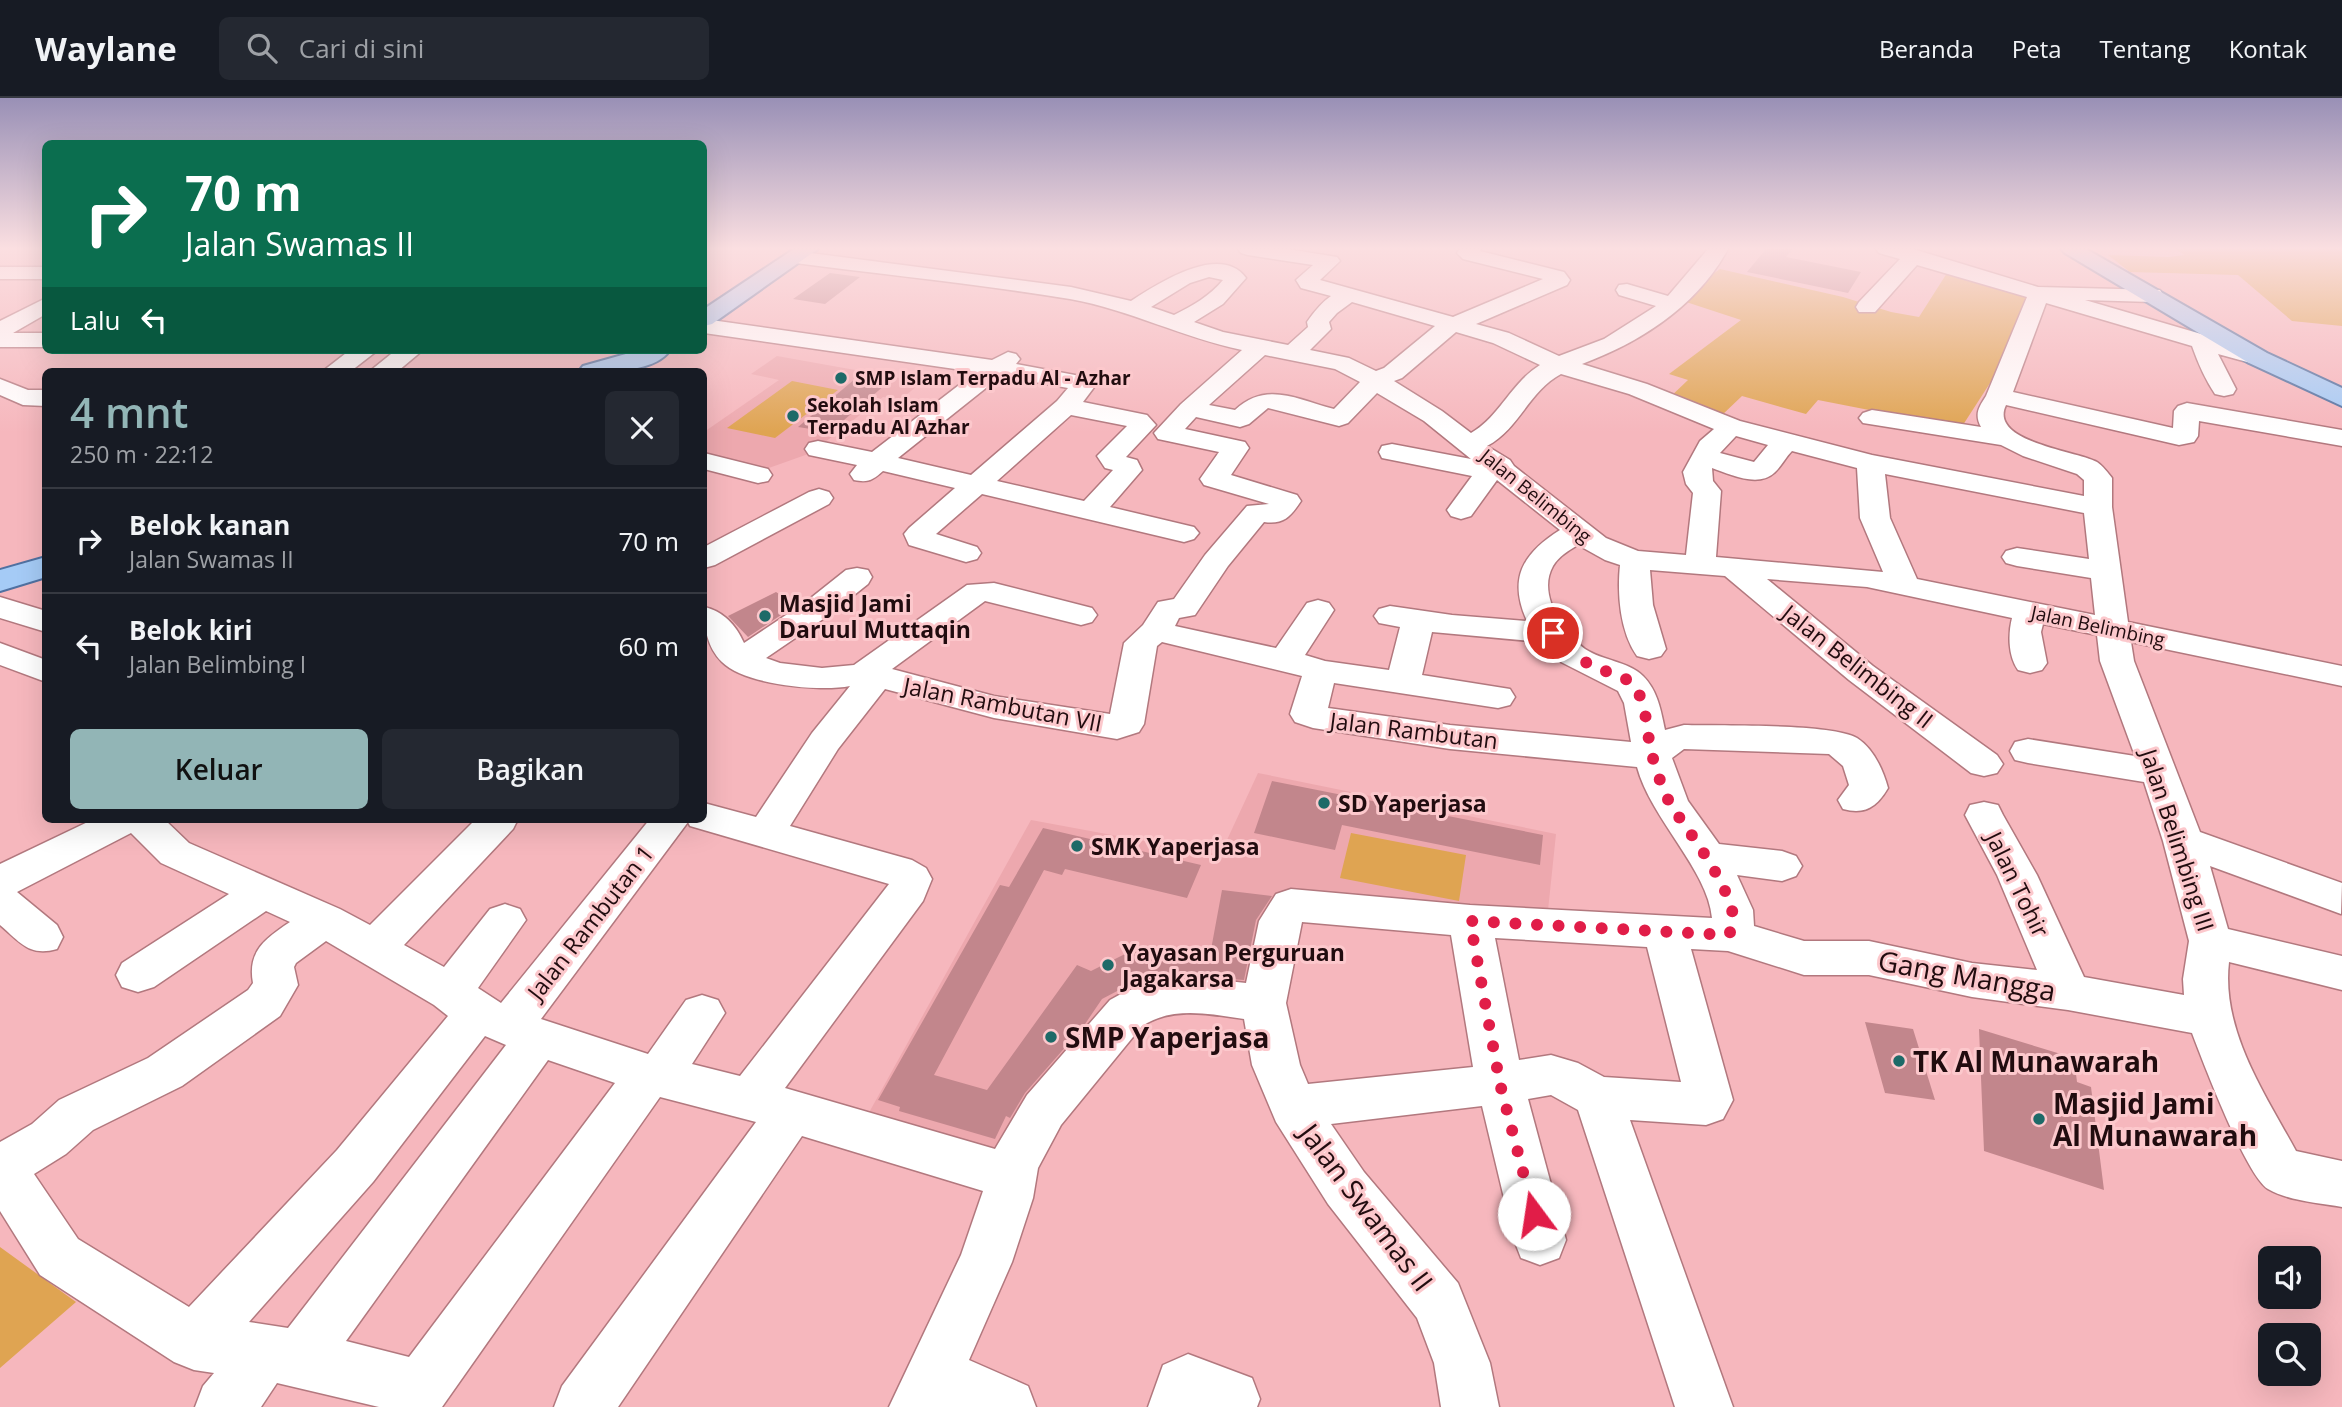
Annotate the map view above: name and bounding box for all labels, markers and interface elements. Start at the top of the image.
search box [219,17,709,80]
text: Waylane [35,26,177,71]
icon: search [243,29,281,67]
text: Cari di sini [299,30,424,66]
text: Beranda [1879,32,1974,65]
text: Peta [2012,32,2062,65]
text: Tentang [2100,32,2191,65]
text: Kontak [2229,32,2307,65]
text: 70 m [185,159,302,225]
icon: right [70,168,161,259]
text: Jalan Swamas II [185,222,414,265]
icon: left [135,301,173,339]
text: Lalu [70,302,121,338]
place label: SMP Islam Terpadu Al - Azhar [855,365,1131,391]
marker: SMP Islam Terpadu Al - Azhar [833,370,849,386]
text: 4 mnt [70,383,188,440]
button: close [605,391,679,465]
place label: Sekolah Islam Terpadu Al Azhar [807,392,970,440]
marker: Sekolah Islam Terpadu Al Azhar [785,408,801,424]
text: 250 m · 22:12 [70,438,213,470]
street label: Jalan Belimbing [1473,442,1597,549]
text: Belok kanan [129,507,290,543]
icon: right [70,522,108,560]
text: 70 m [618,523,679,559]
text: Jalan Swamas II [129,543,294,575]
place label: Masjid Jami Daruul Muttaqin [779,587,971,645]
street label: Jalan Belimbing II [1774,596,1940,735]
street label: Jalan Belimbing [2027,599,2167,653]
pin [1523,603,1583,663]
marker: Masjid Jami Daruul Muttaqin [757,608,773,624]
text: Belok kiri [129,612,253,648]
icon: arrive [1534,614,1572,652]
icon: left [70,627,108,665]
text: 60 m [618,628,679,664]
text: Jalan Belimbing I [129,648,306,680]
street label: Jalan Rambutan VII [899,669,1105,739]
street label: Jalan Rambutan [1326,704,1500,756]
button: Keluar [70,729,368,809]
button: Bagikan [382,729,679,809]
street label: Jalan Belimbing III [2133,743,2223,935]
place label: SD Yaperjasa [1338,787,1487,819]
marker: SD Yaperjasa [1316,795,1332,811]
street label: Jalan Tohir [1978,824,2058,943]
place label: SMK Yaperjasa [1091,830,1260,862]
street label: Jalan Rambutan 1 [518,838,661,1008]
marker: SMK Yaperjasa [1069,838,1085,854]
place label: Yayasan Perguruan Jagakarsa [1120,936,1345,994]
street label: Gang Mangga [1875,941,2059,1009]
marker: Yayasan Perguruan Jagakarsa [1100,957,1116,973]
place label: SMP Yaperjasa [1065,1018,1269,1056]
marker: SMP Yaperjasa [1043,1029,1059,1045]
place label: TK Al Munawarah [1913,1042,2159,1080]
marker: TK Al Munawarah [1891,1053,1907,1069]
place label: Masjid Jami Al Munawarah [2053,1084,2257,1154]
marker: Masjid Jami Al Munawarah [2031,1111,2047,1127]
street label: Jalan Swamas II [1290,1113,1443,1298]
position arrow [1497,1177,1571,1251]
map controls [2258,1246,2321,1386]
button: sound [2258,1246,2321,1309]
button: search [2258,1323,2321,1386]

